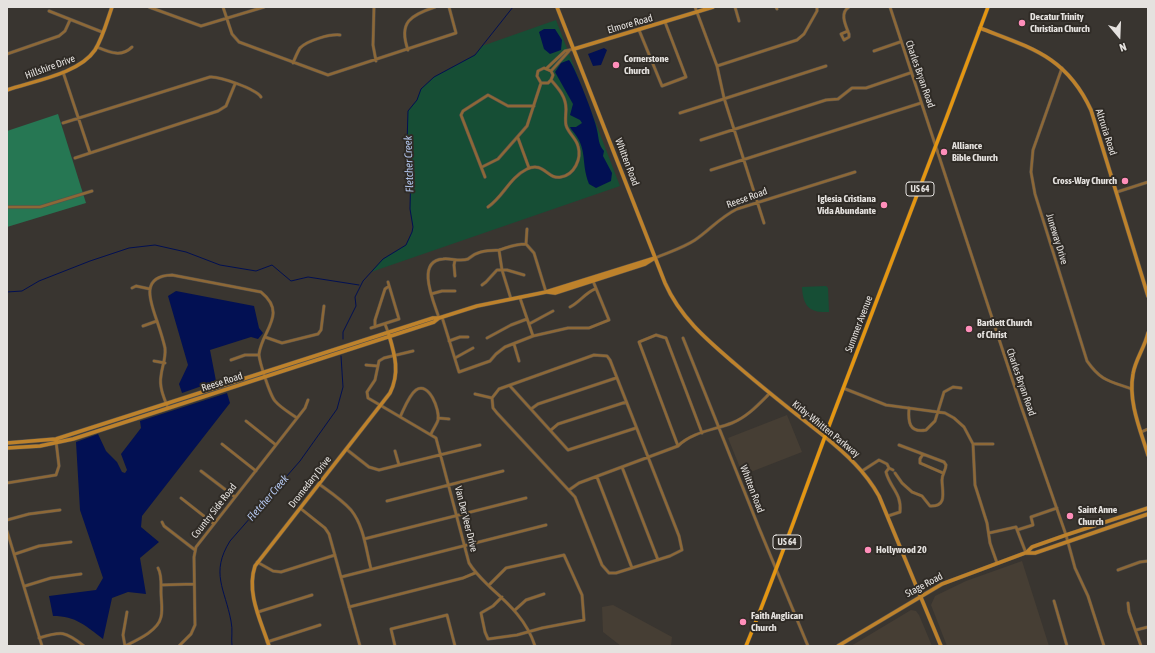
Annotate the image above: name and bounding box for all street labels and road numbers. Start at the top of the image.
street label: Elmore Road [606,12,654,36]
street label: Charles Bryan Road [903,39,937,109]
street label: Hillshire Drive [23,52,77,82]
street label: Altruria Road [1093,107,1119,157]
street label: Whitten Road [612,137,642,187]
road number: US 64 [906,182,934,196]
street label: Reese Road [725,185,769,211]
street label: Juneway Drive [1044,212,1070,266]
street label: Summer Avenue [843,294,875,354]
street label: Charles Bryan Road [1004,347,1038,417]
street label: Reese Road [200,370,244,394]
street label: Kirby-Whitten Parkway [790,398,862,460]
street label: Dromedary Drive [286,454,334,510]
street label: Whitten Road [737,464,767,514]
street label: Country Side Road [189,481,239,541]
street label: Van Der Veer Drive [452,485,480,553]
road number: US 64 [773,535,801,549]
street label: Stage Road [903,570,945,600]

